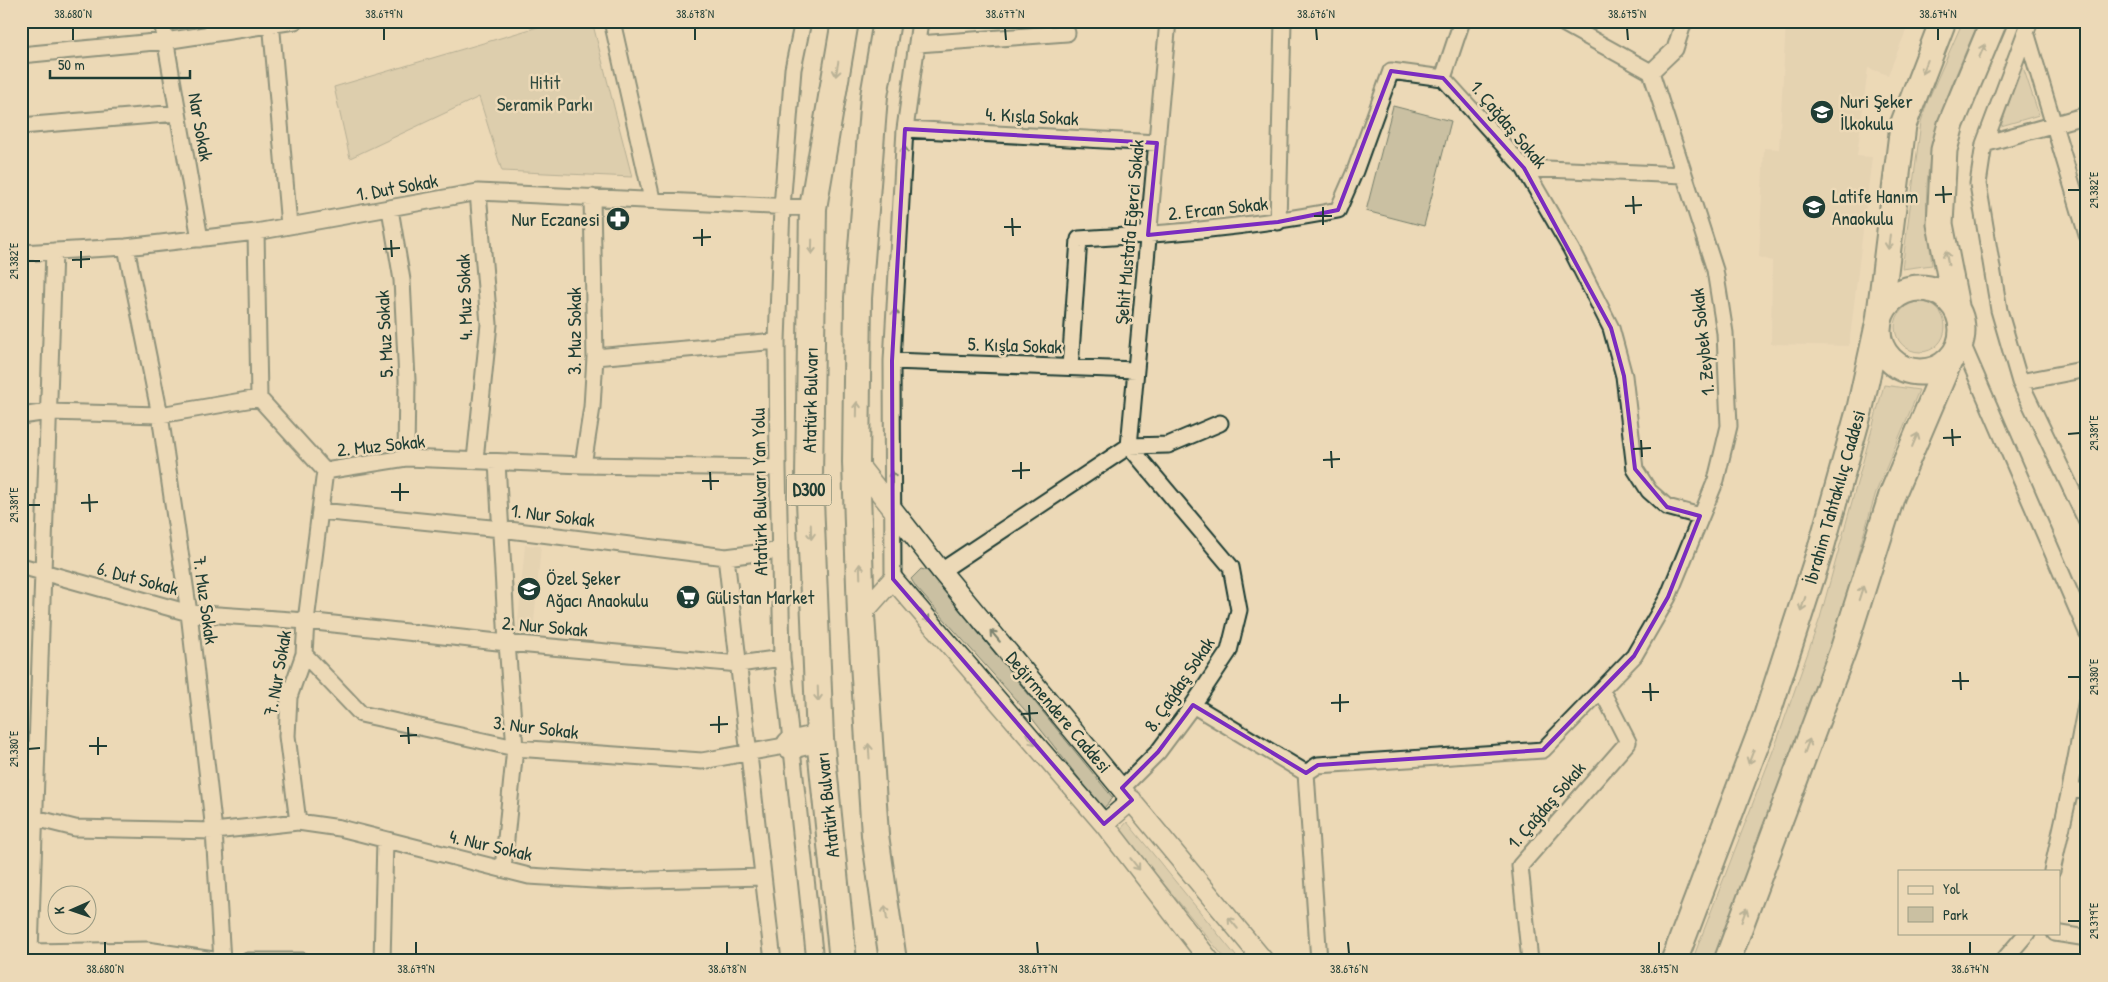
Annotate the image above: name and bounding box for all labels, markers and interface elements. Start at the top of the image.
text: 38.680°N [54,5,92,22]
text: 38.679°N [365,5,403,22]
text: 38.678°N [676,5,714,22]
text: 38.677°N [986,5,1024,22]
text: 38.676°N [1297,5,1335,22]
text: 38.675°N [1608,5,1646,22]
text: 38.674°N [1919,5,1957,22]
one-way arrow [1977,44,1987,59]
scale bar [50,48,190,80]
text: 50 m [58,54,85,75]
one-way arrow [1920,59,1929,74]
one-way arrow [831,61,841,77]
park label: Hitit Seramik Parkı [497,69,593,117]
street label: 1. Çağdaş Sokak [1464,74,1554,174]
place label: Nuri Şeker İlkokulu [1840,88,1913,136]
street label: Nar Sokak [182,91,220,163]
school or university icon: Nuri Şeker İlkokulu [1809,99,1835,125]
street label: 4. Kışla Sokak [985,101,1079,131]
street label: Şehit Mustafa Eğerci Sokak [1108,138,1150,326]
one-way arrow [900,146,909,162]
street label: 1. Dut Sokak [354,167,440,207]
text: 29.382°E [2085,171,2102,208]
place label: Latife Hanım Anaokulu [1832,183,1918,231]
street label: 2. Ercan Sokak [1167,190,1269,226]
school or university icon: Latife Hanım Anaokulu [1801,194,1827,220]
place label: Nur Eczanesi [512,206,600,232]
pharmacy icon: Nur Eczanesi [605,206,631,232]
one-way arrow [1884,234,1894,250]
one-way arrow [807,238,817,255]
text: 29.382°E [5,242,22,279]
one-way arrow [1941,251,1951,267]
street label: 4. Muz Sokak [449,253,479,341]
street label: 3. Muz Sokak [561,287,587,375]
street label: 1. Zeybek Sokak [1683,287,1721,397]
street label: 5. Muz Sokak [369,290,399,378]
one-way arrow [890,308,899,324]
street label: 5. Kışla Sokak [967,330,1063,360]
street label: Atatürk Bulvarı [796,347,824,453]
one-way arrow [852,401,862,418]
street label: İbrahim Tahtakılıç Caddesi [1797,407,1871,587]
street label: Atatürk Bulvarı Yan Yolu [745,408,773,576]
text: 29.381°E [2085,415,2102,451]
street label: 2. Muz Sokak [336,427,426,463]
one-way arrow [1911,433,1921,448]
one-way arrow [887,470,897,486]
road number: D300 [786,474,832,506]
text: 29.381°E [5,487,22,523]
street label: 1. Nur Sokak [510,497,597,533]
one-way arrow [807,524,816,540]
street label: 7. Muz Sokak [187,554,225,646]
street label: 6. Dut Sokak [94,555,182,601]
one-way arrow [855,564,864,580]
place label: Özel Şeker Ağacı Anaokulu [546,565,649,613]
school or university icon: Özel Şeker Ağacı Anaokulu [516,576,542,602]
supermarket icon: Gülistan Market [675,584,701,610]
place label: Gülistan Market [706,584,815,610]
one-way arrow [1856,585,1866,601]
one-way arrow [1798,595,1808,611]
street label: 2. Nur Sokak [501,609,589,643]
one-way arrow [919,610,930,623]
street label: 7. Nur Sokak [257,628,297,718]
one-way arrow [990,630,1001,643]
street label: 8. Çağdaş Sokak [1138,631,1220,737]
street label: Değirmendere Caddesi [1000,646,1118,778]
text: 29.380°E [2085,658,2102,695]
one-way arrow [814,686,823,702]
street label: 3. Nur Sokak [492,709,580,745]
text: 29.380°E [5,730,22,767]
one-way arrow [1025,733,1037,746]
one-way arrow [1803,739,1812,755]
one-way arrow [864,743,874,759]
one-way arrow [1746,749,1755,765]
street label: Atatürk Bulvarı [809,751,845,859]
street label: 1. Çağdaş Sokak [1501,756,1591,854]
street label: 4. Nur Sokak [447,823,535,867]
one-way arrow [1130,857,1140,871]
legend [1898,870,2060,934]
text: Yol [1943,878,1960,899]
north arrow [48,884,98,934]
text: 29.379°E [2085,902,2102,939]
text: Park [1943,904,1968,925]
one-way arrow [880,905,890,921]
text: K [49,906,68,914]
one-way arrow [1740,908,1749,923]
one-way arrow [1228,917,1239,930]
text: 38.680°N [86,960,124,977]
text: 38.679°N [397,960,435,977]
text: 38.678°N [708,960,746,977]
text: 38.677°N [1019,960,1057,977]
text: 38.676°N [1330,960,1368,977]
text: 38.675°N [1640,960,1678,977]
text: 38.674°N [1951,960,1989,977]

